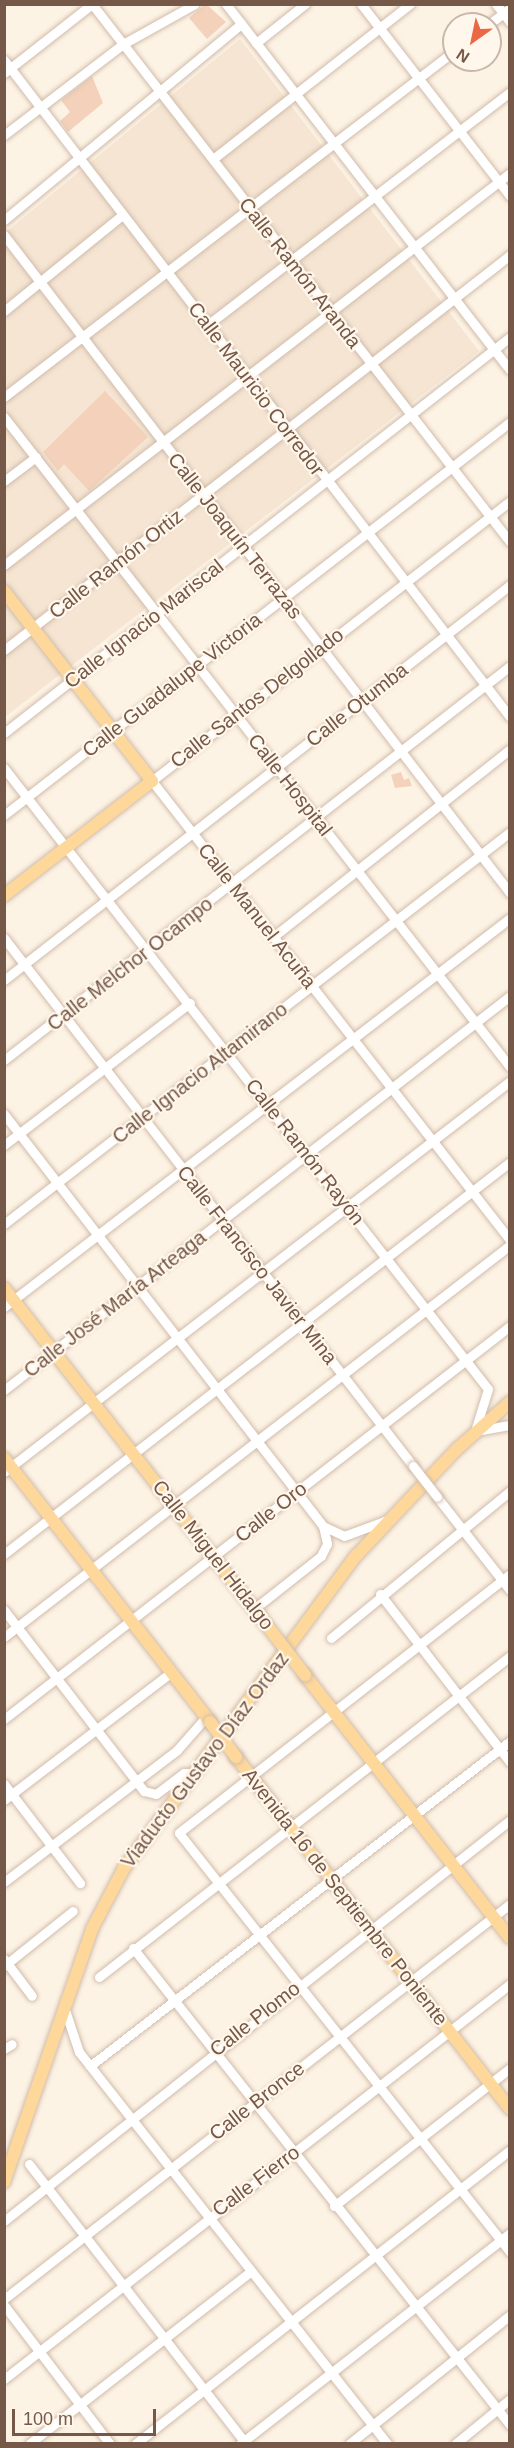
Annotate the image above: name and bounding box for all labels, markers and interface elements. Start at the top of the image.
north arrow [442,12,502,72]
text: N [454,46,472,66]
street label: Calle Ramón Aranda [233,192,367,354]
street label: Calle Mauricio Corredor [183,297,329,481]
street label: Calle Joaquín Terrazas [163,448,307,624]
street label: Calle Ramón Ortiz [44,504,188,624]
street label: Calle Ignacio Mariscal [60,554,228,694]
street label: Calle Guadalupe Victoria [78,608,266,762]
street label: Calle Santos Delgollado [166,623,348,773]
street label: Calle Otumba [301,658,413,752]
street label: Calle Hospital [243,729,337,841]
street label: Calle Manuel Acuña [192,838,322,994]
street label: Calle Melchor Ocampo [42,892,218,1036]
street label: Calle Ignacio Altamirano [107,997,293,1149]
street label: Calle Ramón Rayón [240,1074,370,1230]
street label: Calle Francisco Javier Mina [172,1161,342,1369]
street label: Calle José María Arteaga [19,1225,211,1383]
street label: Calle Miguel Hidalgo [147,1475,279,1635]
street label: Calle Oro [230,1477,312,1547]
street label: Viaducto Gustavo Díaz Ordaz [116,1647,294,1873]
street label: Avenida 16 de Septiembre Poniente [237,1764,453,2030]
street label: Calle Plomo [205,1976,305,2062]
street label: Calle Bronce [204,2056,310,2146]
street label: Calle Fierro [208,2140,304,2222]
scale bar [15,2397,159,2435]
text: 100 m [23,2409,73,2429]

